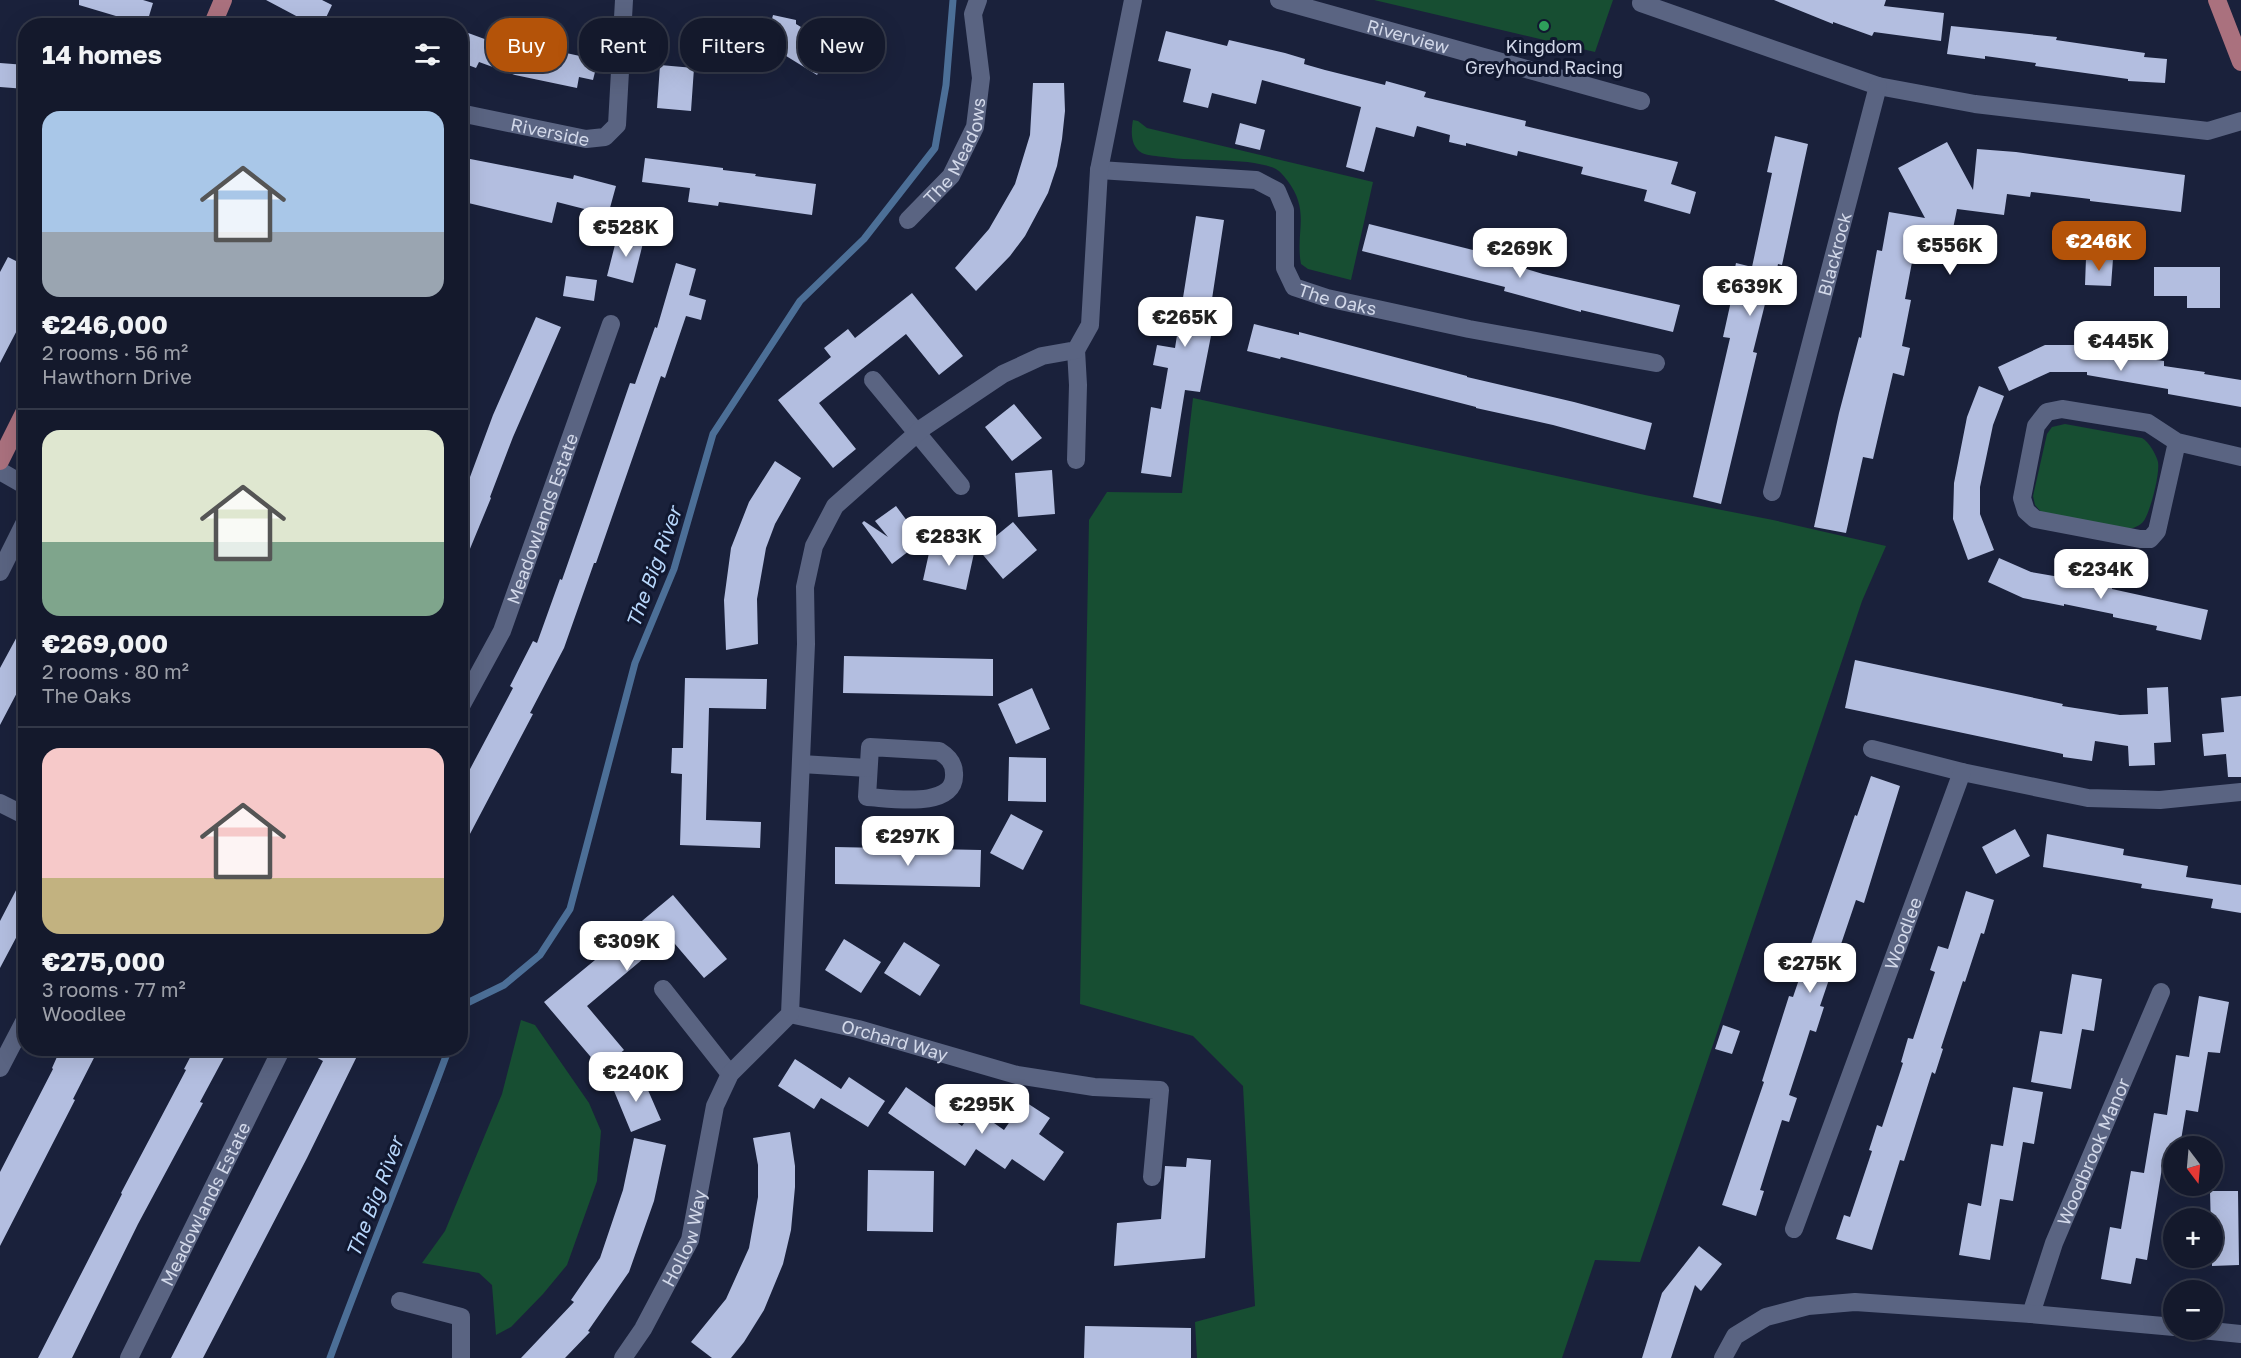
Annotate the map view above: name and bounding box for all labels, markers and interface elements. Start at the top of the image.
street label: Riverview [1364,14,1452,58]
chip: Buy [486,18,567,72]
chip: Rent [579,18,668,72]
chip: Filters [680,18,786,72]
chip: New [798,18,885,72]
marker: Kingdom Greyhound Racing [1537,19,1551,33]
place label: Kingdom Greyhound Racing [1465,35,1623,78]
icon: filters [411,38,444,71]
text: 14 homes [42,39,162,70]
street label: The Meadows [919,96,990,209]
street label: Riverside [509,113,592,150]
icon: home [189,150,297,258]
pin: €528K [584,207,668,258]
street label: Blackrock [1813,210,1856,298]
text: €528K [593,214,659,238]
pin: €246K [2057,221,2141,272]
pin: €556K [1908,225,1992,276]
pin: €269K [1478,228,1562,279]
text: €246K [2066,228,2132,252]
text: €556K [1917,232,1983,256]
text: €269K [1487,235,1553,259]
pin: €639K [1708,266,1792,317]
text: €639K [1717,273,1783,297]
street label: The Oaks [1295,278,1379,320]
pin: €265K [1143,297,1227,348]
text: €265K [1152,304,1218,328]
text: €246,000 [42,309,168,340]
pin: €445K [2079,321,2163,372]
text: €445K [2088,328,2154,352]
text: 2 rooms · 56 m² [42,340,188,364]
text: Hawthorn Drive [42,364,192,388]
street label: Meadowlands Estate [501,430,582,607]
icon: home [189,469,297,577]
water label: The Big River [620,500,688,631]
pin: €283K [907,516,991,567]
text: €283K [916,523,982,547]
pin: €234K [2059,549,2143,600]
text: €234K [2068,556,2134,580]
text: €269,000 [42,628,168,659]
text: 2 rooms · 80 m² [42,659,189,683]
text: The Oaks [42,683,131,707]
icon: home [189,787,297,895]
pin: €297K [866,816,950,867]
text: €297K [876,823,940,847]
street label: Woodlee [1879,894,1926,973]
pin: €309K [585,921,669,972]
text: €309K [594,928,660,952]
pin: €275K [1768,943,1852,994]
text: €275,000 [42,946,165,977]
text: €275K [1778,950,1842,974]
text: 3 rooms · 77 m² [42,977,186,1001]
text: Woodlee [42,1001,126,1025]
street label: Orchard Way [839,1015,951,1066]
pin: €240K [594,1052,678,1103]
text: €240K [603,1059,669,1083]
street label: Woodbrook Manor [2052,1075,2134,1229]
pin: €295K [940,1084,1024,1135]
text: €295K [949,1091,1015,1115]
street label: Meadowlands Estate [155,1118,255,1289]
water label: The Big River [340,1131,410,1261]
north arrow [2163,1136,2223,1196]
map controls [2163,1136,2223,1340]
street label: Hollow Way [657,1188,710,1290]
button: + [2163,1208,2223,1268]
button: − [2163,1280,2223,1340]

